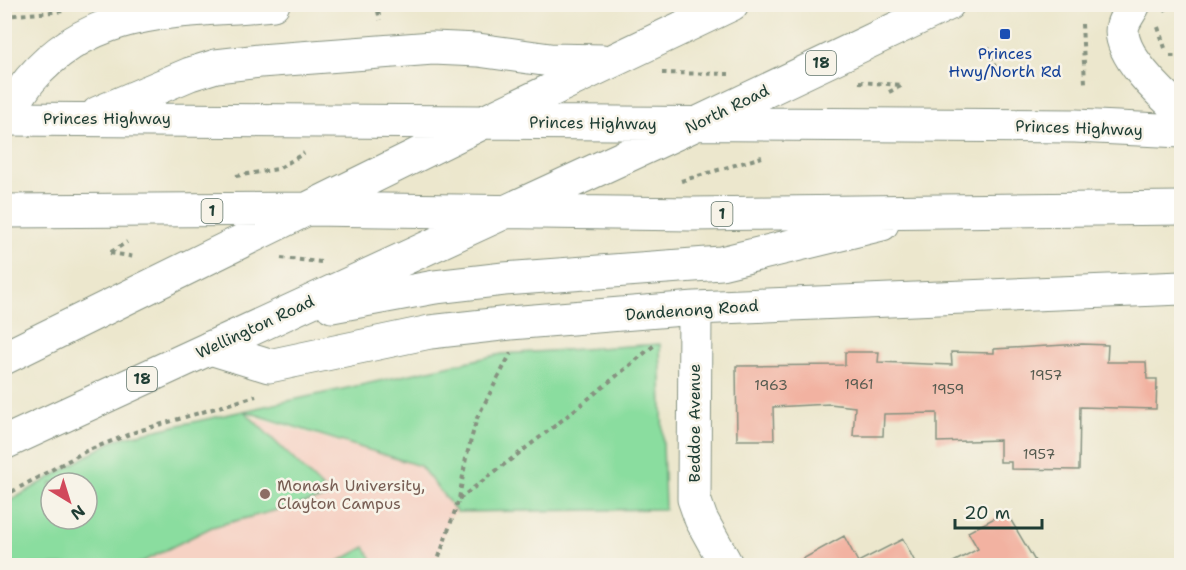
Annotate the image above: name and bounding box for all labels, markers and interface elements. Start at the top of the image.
marker: Princes Hwy/North Rd [998,27,1012,41]
place label: Princes Hwy/North Rd [949,43,1061,82]
road number: 18 [806,51,836,75]
street label: North Road [682,80,772,138]
street label: Princes Highway [43,108,171,129]
street label: Princes Highway [529,111,657,135]
street label: Princes Highway [1015,115,1143,141]
road number: 1 [202,199,222,223]
road number: 1 [712,202,732,226]
street label: Wellington Road [192,290,318,364]
street label: Dandenong Road [625,295,759,325]
street label: Beddoe Avenue [684,364,705,482]
house number: 1957 [1030,366,1062,384]
road number: 18 [127,367,157,391]
house number: 1961 [844,375,874,393]
house number: 1963 [754,376,788,394]
house number: 1959 [932,380,964,398]
house number: 1957 [1023,445,1055,463]
north arrow [39,471,99,531]
place label: Monash University, Clayton Campus [277,475,425,514]
marker: Monash University, Clayton Campus [258,487,272,501]
scale bar [955,492,1042,530]
text: N [66,500,89,525]
text: 20 m [964,501,1010,525]

